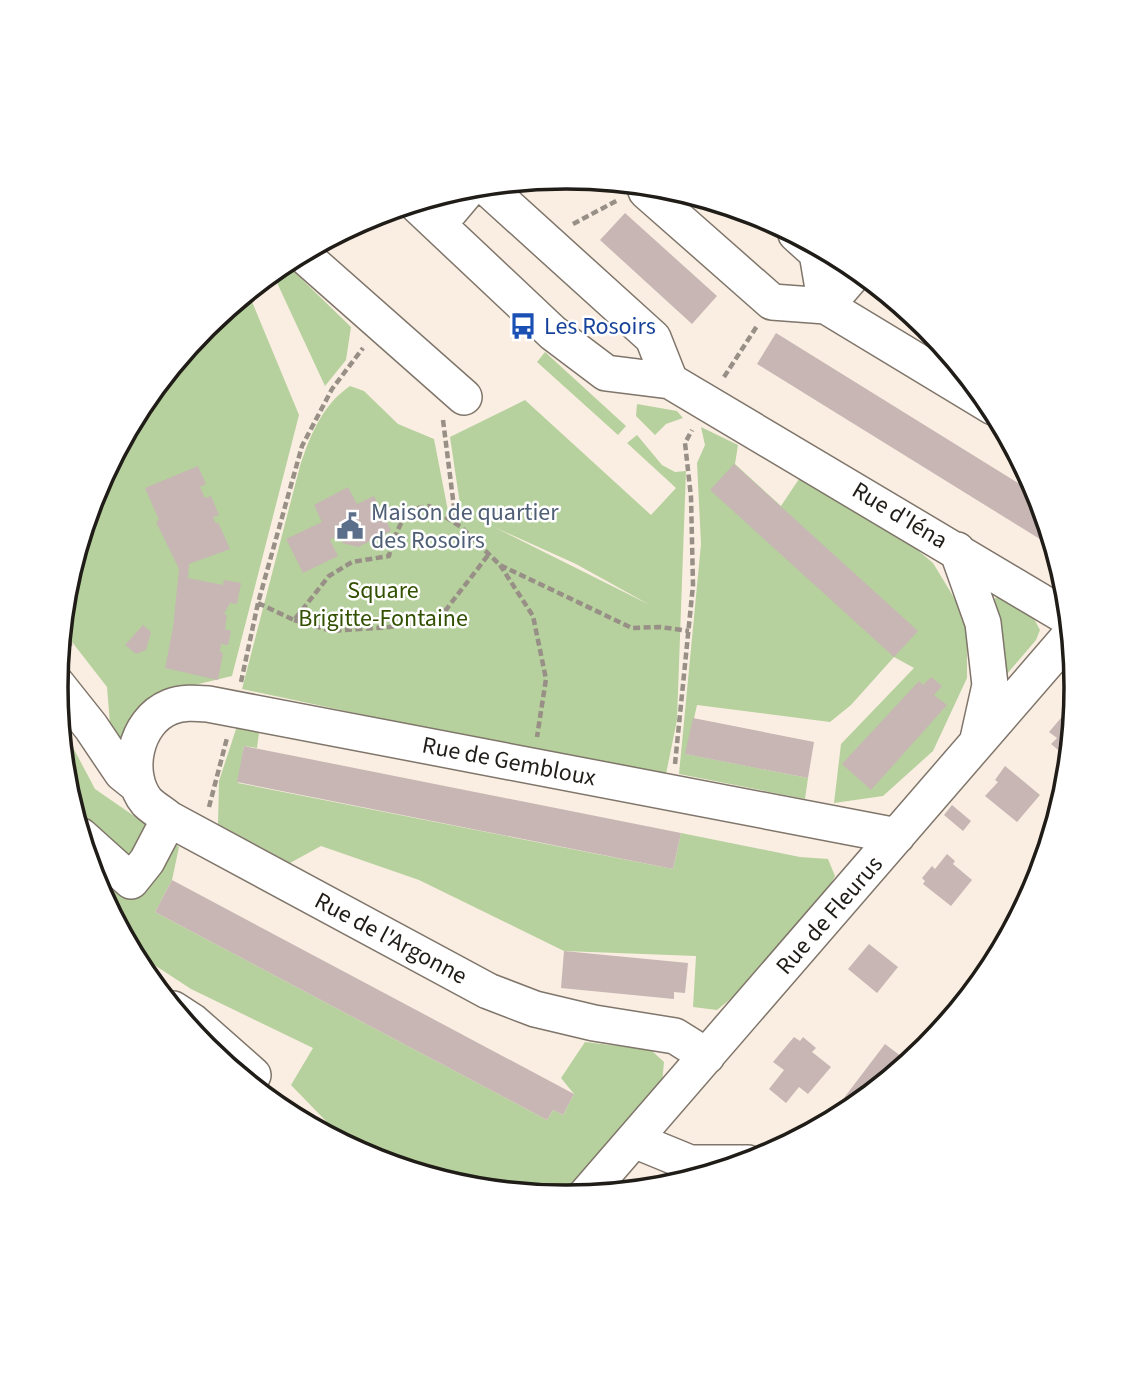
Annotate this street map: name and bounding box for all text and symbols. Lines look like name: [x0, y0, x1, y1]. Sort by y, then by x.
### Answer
place label: Les Rosoirs: [544, 309, 656, 344]
bus stop icon: Les Rosoirs: [508, 311, 538, 341]
street label: Rue d'Iéna: [845, 473, 954, 558]
place label: Maison de quartier des Rosoirs: [371, 495, 559, 558]
public building icon: Maison de quartier des Rosoirs: [335, 511, 365, 541]
park label: Square Brigitte-Fontaine: [298, 573, 468, 636]
street label: Rue de Gembloux: [419, 728, 599, 796]
street label: Rue de Fleurus: [768, 848, 891, 983]
street label: Rue de l'Argonne: [308, 883, 473, 993]

